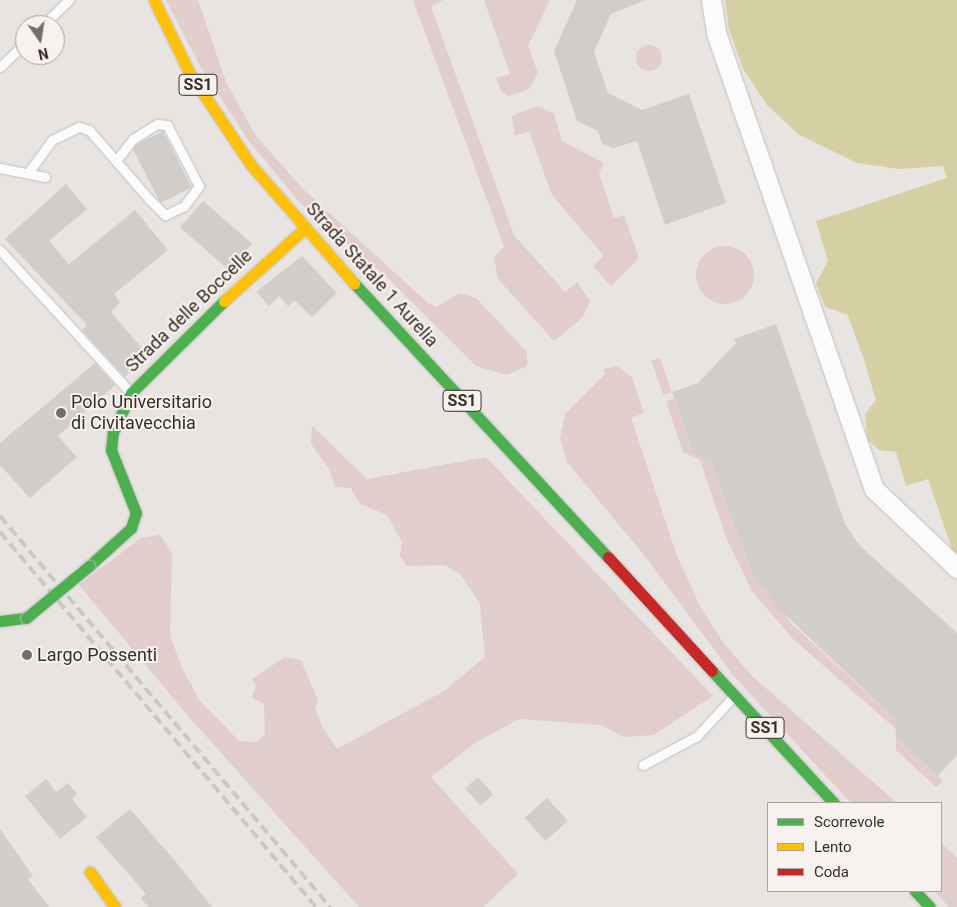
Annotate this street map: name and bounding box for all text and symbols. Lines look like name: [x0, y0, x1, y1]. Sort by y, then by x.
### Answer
north arrow: [15, 15, 65, 65]
text: N: [37, 45, 50, 63]
road number: SS1: [178, 72, 218, 98]
street label: Strada Statale 1 Aurelia: [301, 198, 443, 352]
street label: Strada delle Boccelle: [121, 245, 257, 377]
road number: SS1: [442, 388, 482, 414]
place label: Polo Universitario di Civitavecchia: [71, 392, 212, 434]
marker: Polo Universitario di Civitavecchia: [55, 407, 67, 419]
place label: Largo Possenti: [37, 644, 157, 666]
marker: Largo Possenti: [21, 649, 33, 661]
road number: SS1: [745, 714, 785, 741]
legend: [767, 802, 942, 892]
text: Scorrevole: [814, 813, 885, 831]
text: Lento: [814, 838, 852, 856]
text: Coda: [814, 863, 849, 881]

